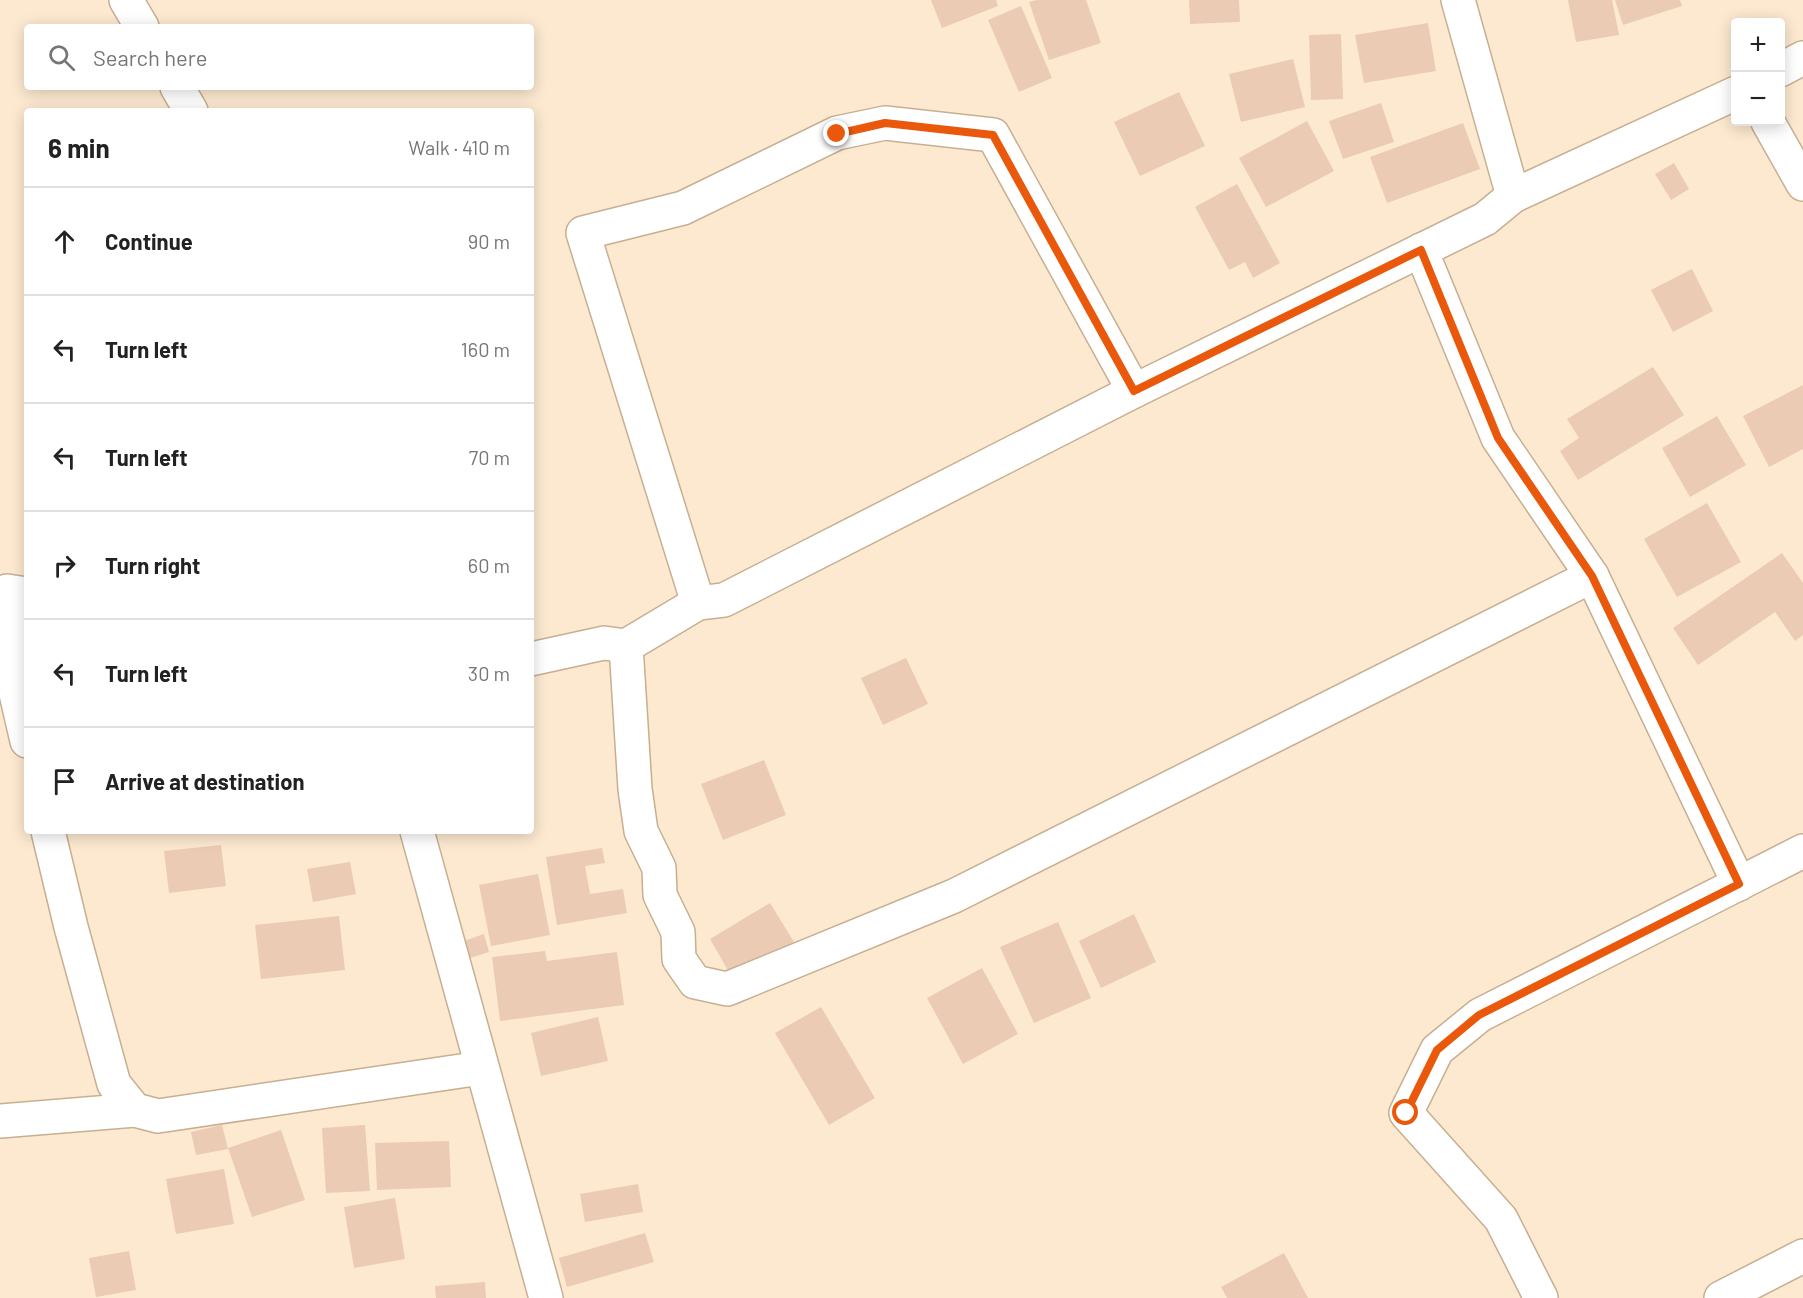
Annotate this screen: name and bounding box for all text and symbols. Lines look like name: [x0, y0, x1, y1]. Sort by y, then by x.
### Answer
map controls: [1731, 18, 1785, 126]
button: +: [1731, 18, 1785, 72]
search box: [24, 24, 534, 90]
icon: search: [45, 41, 78, 74]
text: Search here: [93, 44, 207, 70]
button: −: [1731, 72, 1785, 126]
route end: [823, 120, 849, 146]
text: 6 min: [48, 132, 110, 163]
text: Walk · 410 m: [408, 135, 510, 159]
icon: ahead: [48, 225, 81, 258]
text: Continue: [105, 228, 193, 254]
text: 90 m: [468, 229, 510, 253]
icon: left: [48, 333, 81, 366]
text: Turn left: [105, 336, 188, 362]
text: 160 m: [461, 337, 510, 361]
icon: left: [48, 441, 81, 474]
text: Turn left: [105, 444, 188, 470]
text: 70 m: [469, 445, 510, 469]
icon: right: [48, 549, 81, 582]
text: Turn right: [105, 552, 200, 578]
text: 60 m: [468, 553, 510, 577]
icon: left: [48, 657, 81, 690]
text: Turn left: [105, 660, 188, 686]
text: 30 m: [468, 661, 510, 685]
icon: arrive: [48, 765, 81, 798]
text: Arrive at destination: [105, 768, 304, 794]
route start: [1392, 1099, 1418, 1125]

